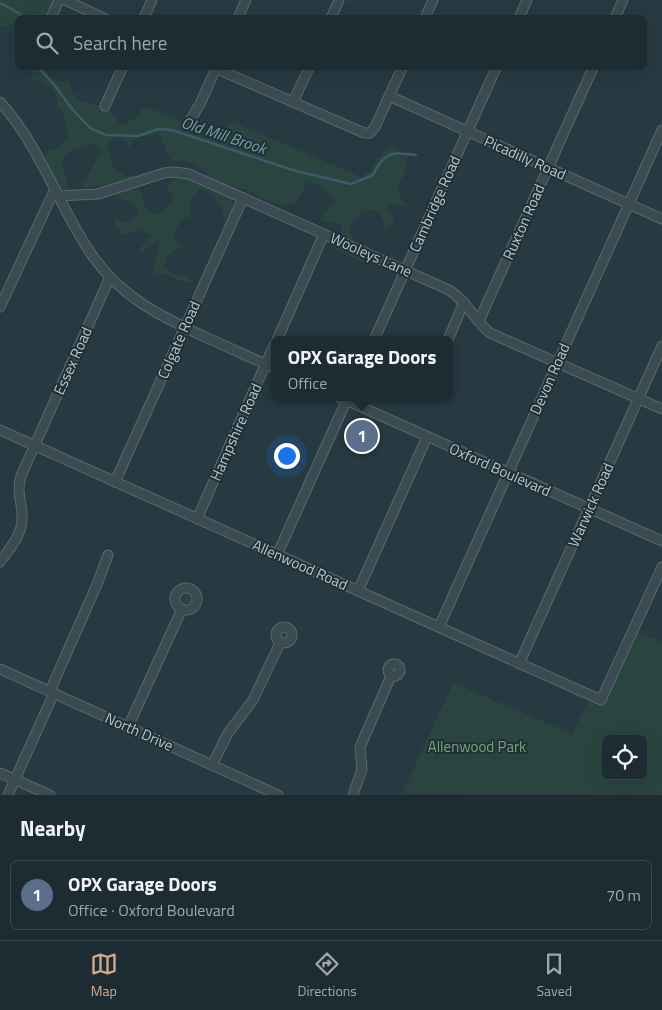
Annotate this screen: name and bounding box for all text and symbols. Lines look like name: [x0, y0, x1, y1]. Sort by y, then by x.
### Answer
search box: [15, 15, 647, 70]
text: Search here: [73, 28, 167, 57]
icon: search: [33, 29, 61, 57]
water label: Old Mill Brook: [178, 110, 271, 161]
street label: Picadilly Road: [481, 129, 570, 186]
street label: Cambridge Road: [403, 152, 466, 256]
street label: Ruxton Road: [497, 180, 551, 263]
street label: Wooleys Lane: [327, 226, 416, 283]
street label: Colgate Road: [151, 297, 206, 383]
street label: Essex Road: [47, 323, 98, 399]
popup: [271, 336, 453, 401]
street label: Devon Road: [524, 339, 575, 418]
text: OPX Garage Doors: [288, 342, 436, 371]
text: Office: [288, 371, 327, 395]
street label: Hampshire Road: [204, 379, 267, 484]
pin: 1: [346, 417, 378, 455]
street label: Oxford Boulevard: [446, 437, 555, 502]
your location: [274, 443, 300, 469]
street label: Warwick Road: [562, 459, 619, 551]
street label: Allenwood Road: [249, 533, 352, 596]
street label: North Drive: [101, 706, 177, 757]
park label: Allenwood Park: [428, 735, 526, 758]
map controls: [602, 735, 647, 780]
button: locate: [602, 735, 647, 780]
text: Nearby: [20, 812, 85, 844]
text: OPX Garage Doors: [68, 869, 217, 898]
text: 1: [33, 883, 41, 907]
text: 70 m: [606, 883, 641, 907]
text: Office · Oxford Boulevard: [68, 898, 235, 922]
tab: Map: [90, 950, 118, 1001]
tab: Directions: [297, 950, 357, 1001]
tab: Saved: [537, 950, 572, 1001]

